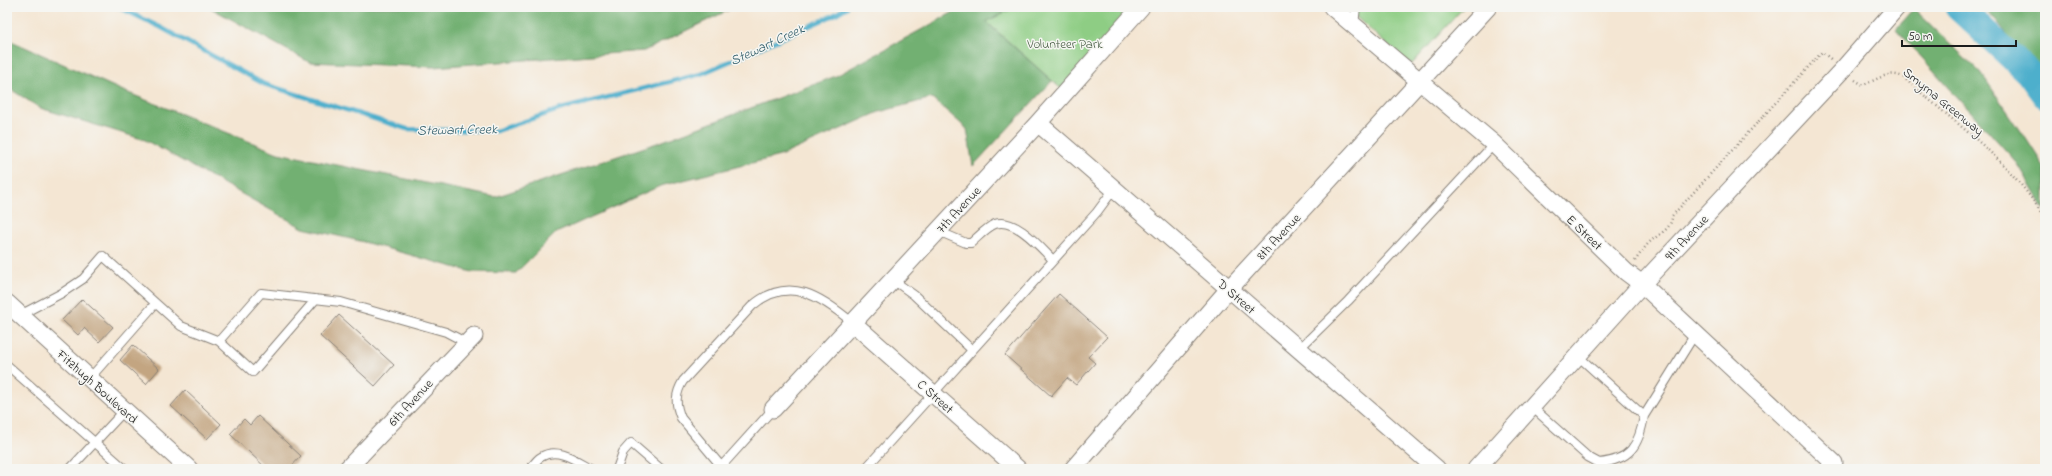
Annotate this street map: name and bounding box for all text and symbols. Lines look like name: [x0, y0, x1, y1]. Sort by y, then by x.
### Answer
water label: Stewart Creek: [727, 19, 809, 72]
scale bar: [1902, 22, 2016, 48]
text: 50 m: [1908, 28, 1932, 46]
park label: Volunteer Park: [1026, 35, 1103, 54]
street label: Smyrna Greenway: [1898, 64, 1988, 142]
water label: Stewart Creek: [417, 119, 498, 142]
street label: 7th Avenue: [932, 182, 986, 238]
street label: 8th Avenue: [1253, 209, 1306, 265]
street label: E Street: [1562, 211, 1607, 256]
street label: 9th Avenue: [1661, 211, 1713, 265]
street label: D Street: [1212, 274, 1260, 320]
street label: Fitzhugh Boulevard: [51, 345, 142, 430]
street label: 6th Avenue: [384, 375, 438, 431]
street label: C Street: [913, 376, 958, 419]

